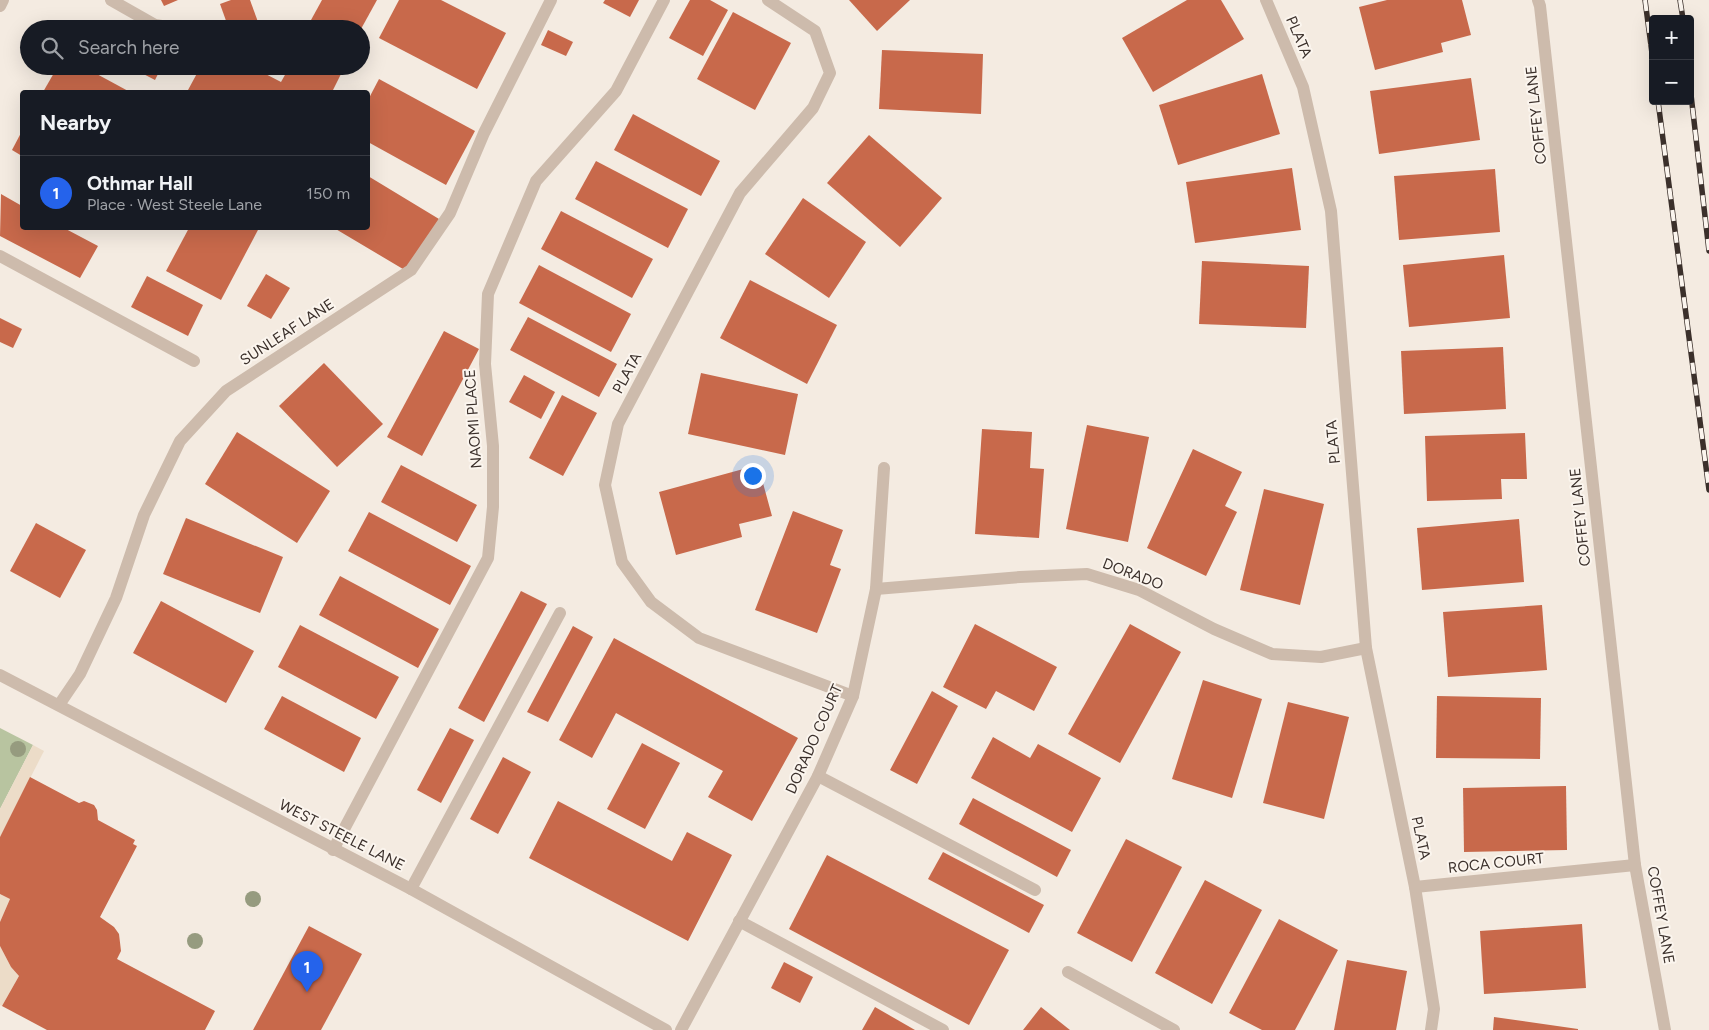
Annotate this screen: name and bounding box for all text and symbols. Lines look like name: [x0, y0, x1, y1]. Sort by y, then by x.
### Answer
street label: PLATA: [1282, 13, 1316, 61]
map controls: [1649, 15, 1694, 105]
button: +: [1649, 15, 1694, 60]
search box: [20, 20, 370, 75]
icon: search: [38, 34, 66, 62]
text: Search here: [78, 36, 180, 59]
button: −: [1649, 60, 1694, 105]
street label: COFFEY LANE: [1522, 65, 1550, 165]
text: Nearby: [40, 110, 111, 135]
text: Othmar Hall: [87, 172, 193, 195]
text: 1: [53, 184, 59, 203]
text: 150 m: [306, 184, 350, 203]
text: Place · West Steele Lane: [87, 195, 262, 214]
street label: SUNLEAF LANE: [237, 295, 337, 369]
street label: PLATA: [609, 349, 645, 397]
street label: NAOMI PLACE: [461, 369, 485, 469]
street label: PLATA: [1322, 419, 1344, 465]
your location: [740, 463, 766, 489]
street label: COFFEY LANE: [1566, 467, 1594, 567]
street label: DORADO: [1100, 554, 1166, 594]
street label: DORADO COURT: [782, 681, 846, 797]
street label: WEST STEELE LANE: [276, 796, 408, 874]
street label: PLATA: [1408, 815, 1434, 861]
street label: ROCA COURT: [1447, 849, 1546, 877]
street label: COFFEY LANE: [1644, 865, 1678, 965]
pin: 1: [291, 951, 323, 992]

